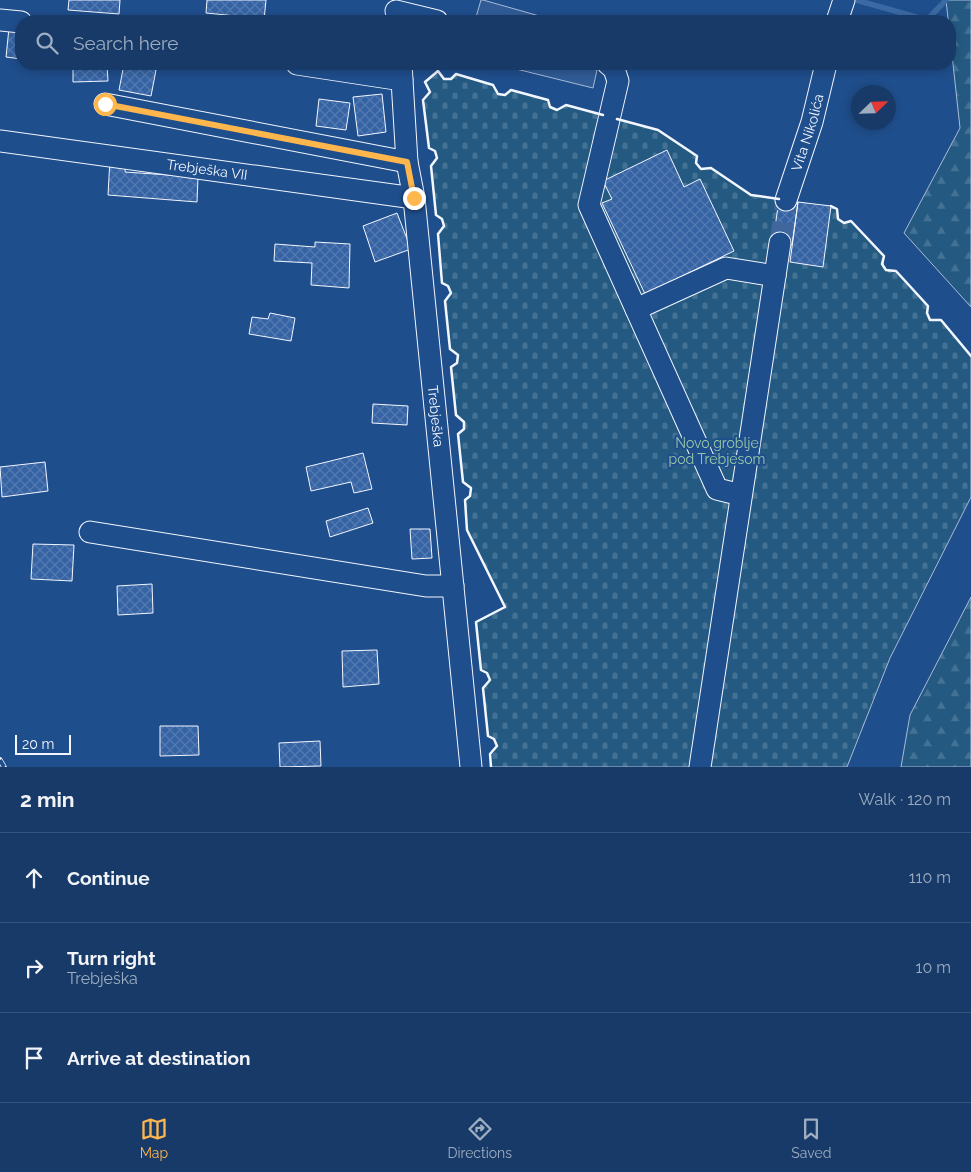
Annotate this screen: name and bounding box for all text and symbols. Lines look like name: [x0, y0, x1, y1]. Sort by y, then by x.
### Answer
search box: [15, 15, 956, 70]
icon: search: [33, 29, 61, 57]
text: Search here: [73, 32, 179, 54]
north arrow: [851, 85, 896, 130]
street label: Vita Nikolića: [788, 92, 827, 173]
route start: [94, 93, 117, 116]
street label: Trebješka VII: [166, 156, 249, 183]
route end: [403, 187, 426, 210]
street label: Trebješka: [425, 384, 447, 448]
park label: Novo groblje pod Trebjesom: [669, 435, 766, 467]
scale bar: [15, 732, 71, 755]
text: 20 m: [22, 736, 54, 752]
text: 2 min: [20, 787, 74, 812]
text: Walk · 120 m: [859, 790, 951, 809]
icon: ahead: [20, 864, 48, 892]
text: Continue: [67, 867, 150, 889]
text: 110 m: [909, 868, 951, 887]
text: Turn right: [67, 947, 156, 969]
icon: right: [20, 954, 48, 982]
text: 10 m: [916, 958, 951, 977]
text: Trebješka: [67, 969, 138, 988]
icon: arrive: [20, 1044, 48, 1072]
text: Arrive at destination: [67, 1047, 251, 1069]
tab: Map: [140, 1115, 168, 1161]
tab: Directions: [447, 1115, 512, 1161]
tab: Saved: [791, 1115, 831, 1161]

